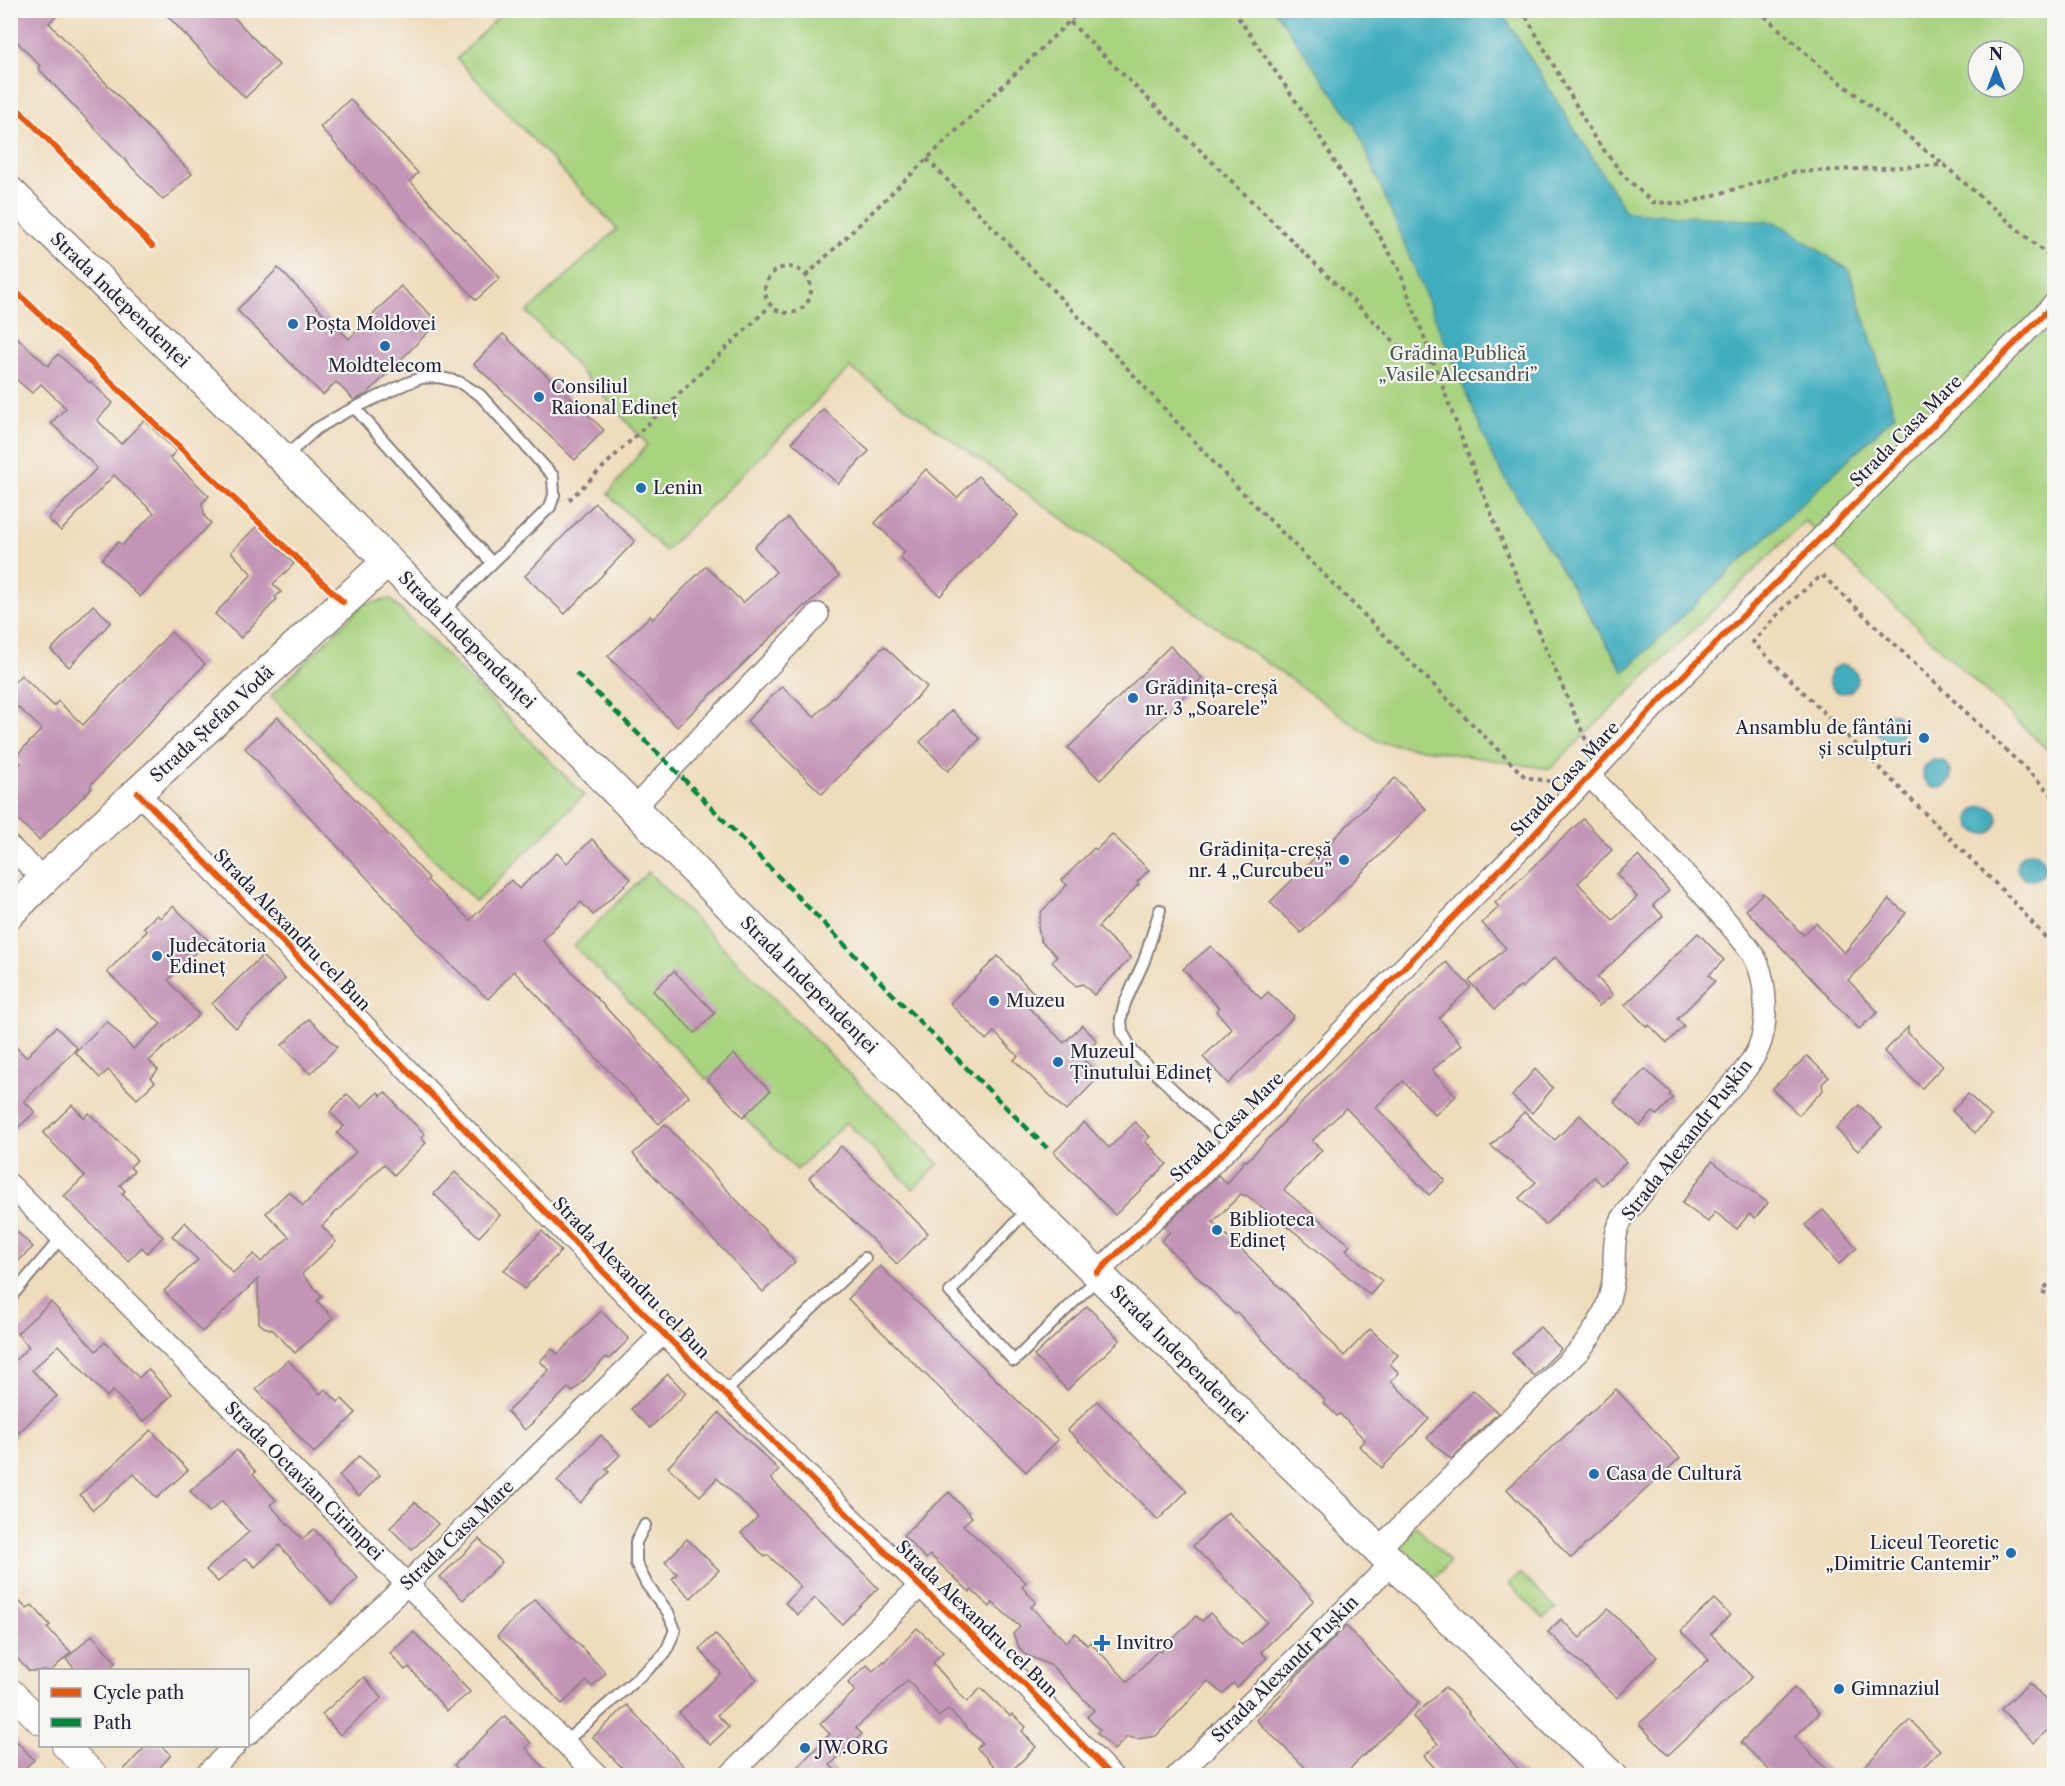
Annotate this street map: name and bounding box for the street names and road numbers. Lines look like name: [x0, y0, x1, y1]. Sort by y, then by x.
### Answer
street label: Strada Independenței: [46, 228, 195, 373]
street label: Strada Casa Mare: [1845, 370, 1967, 492]
street label: Strada Independenței: [394, 567, 541, 714]
street label: Strada Ștefan Vodă: [146, 661, 279, 787]
street label: Strada Casa Mare: [1506, 717, 1624, 841]
street label: Strada Alexandru cel Bun: [209, 844, 375, 1016]
street label: Strada Independenței: [736, 912, 883, 1059]
street label: Strada Alexandr Pușkin: [1617, 1055, 1757, 1225]
street label: Strada Casa Mare: [1166, 1067, 1288, 1187]
street label: Strada Alexandru cel Bun: [548, 1192, 714, 1364]
street label: Strada Independenței: [1106, 1281, 1253, 1428]
street label: Strada Octavian Cirimpei: [220, 1397, 388, 1565]
street label: Strada Casa Mare: [396, 1475, 518, 1595]
street label: Strada Alexandru cel Bun: [891, 1536, 1063, 1702]
street label: Strada Alexandr Pușkin: [1207, 1591, 1363, 1747]

